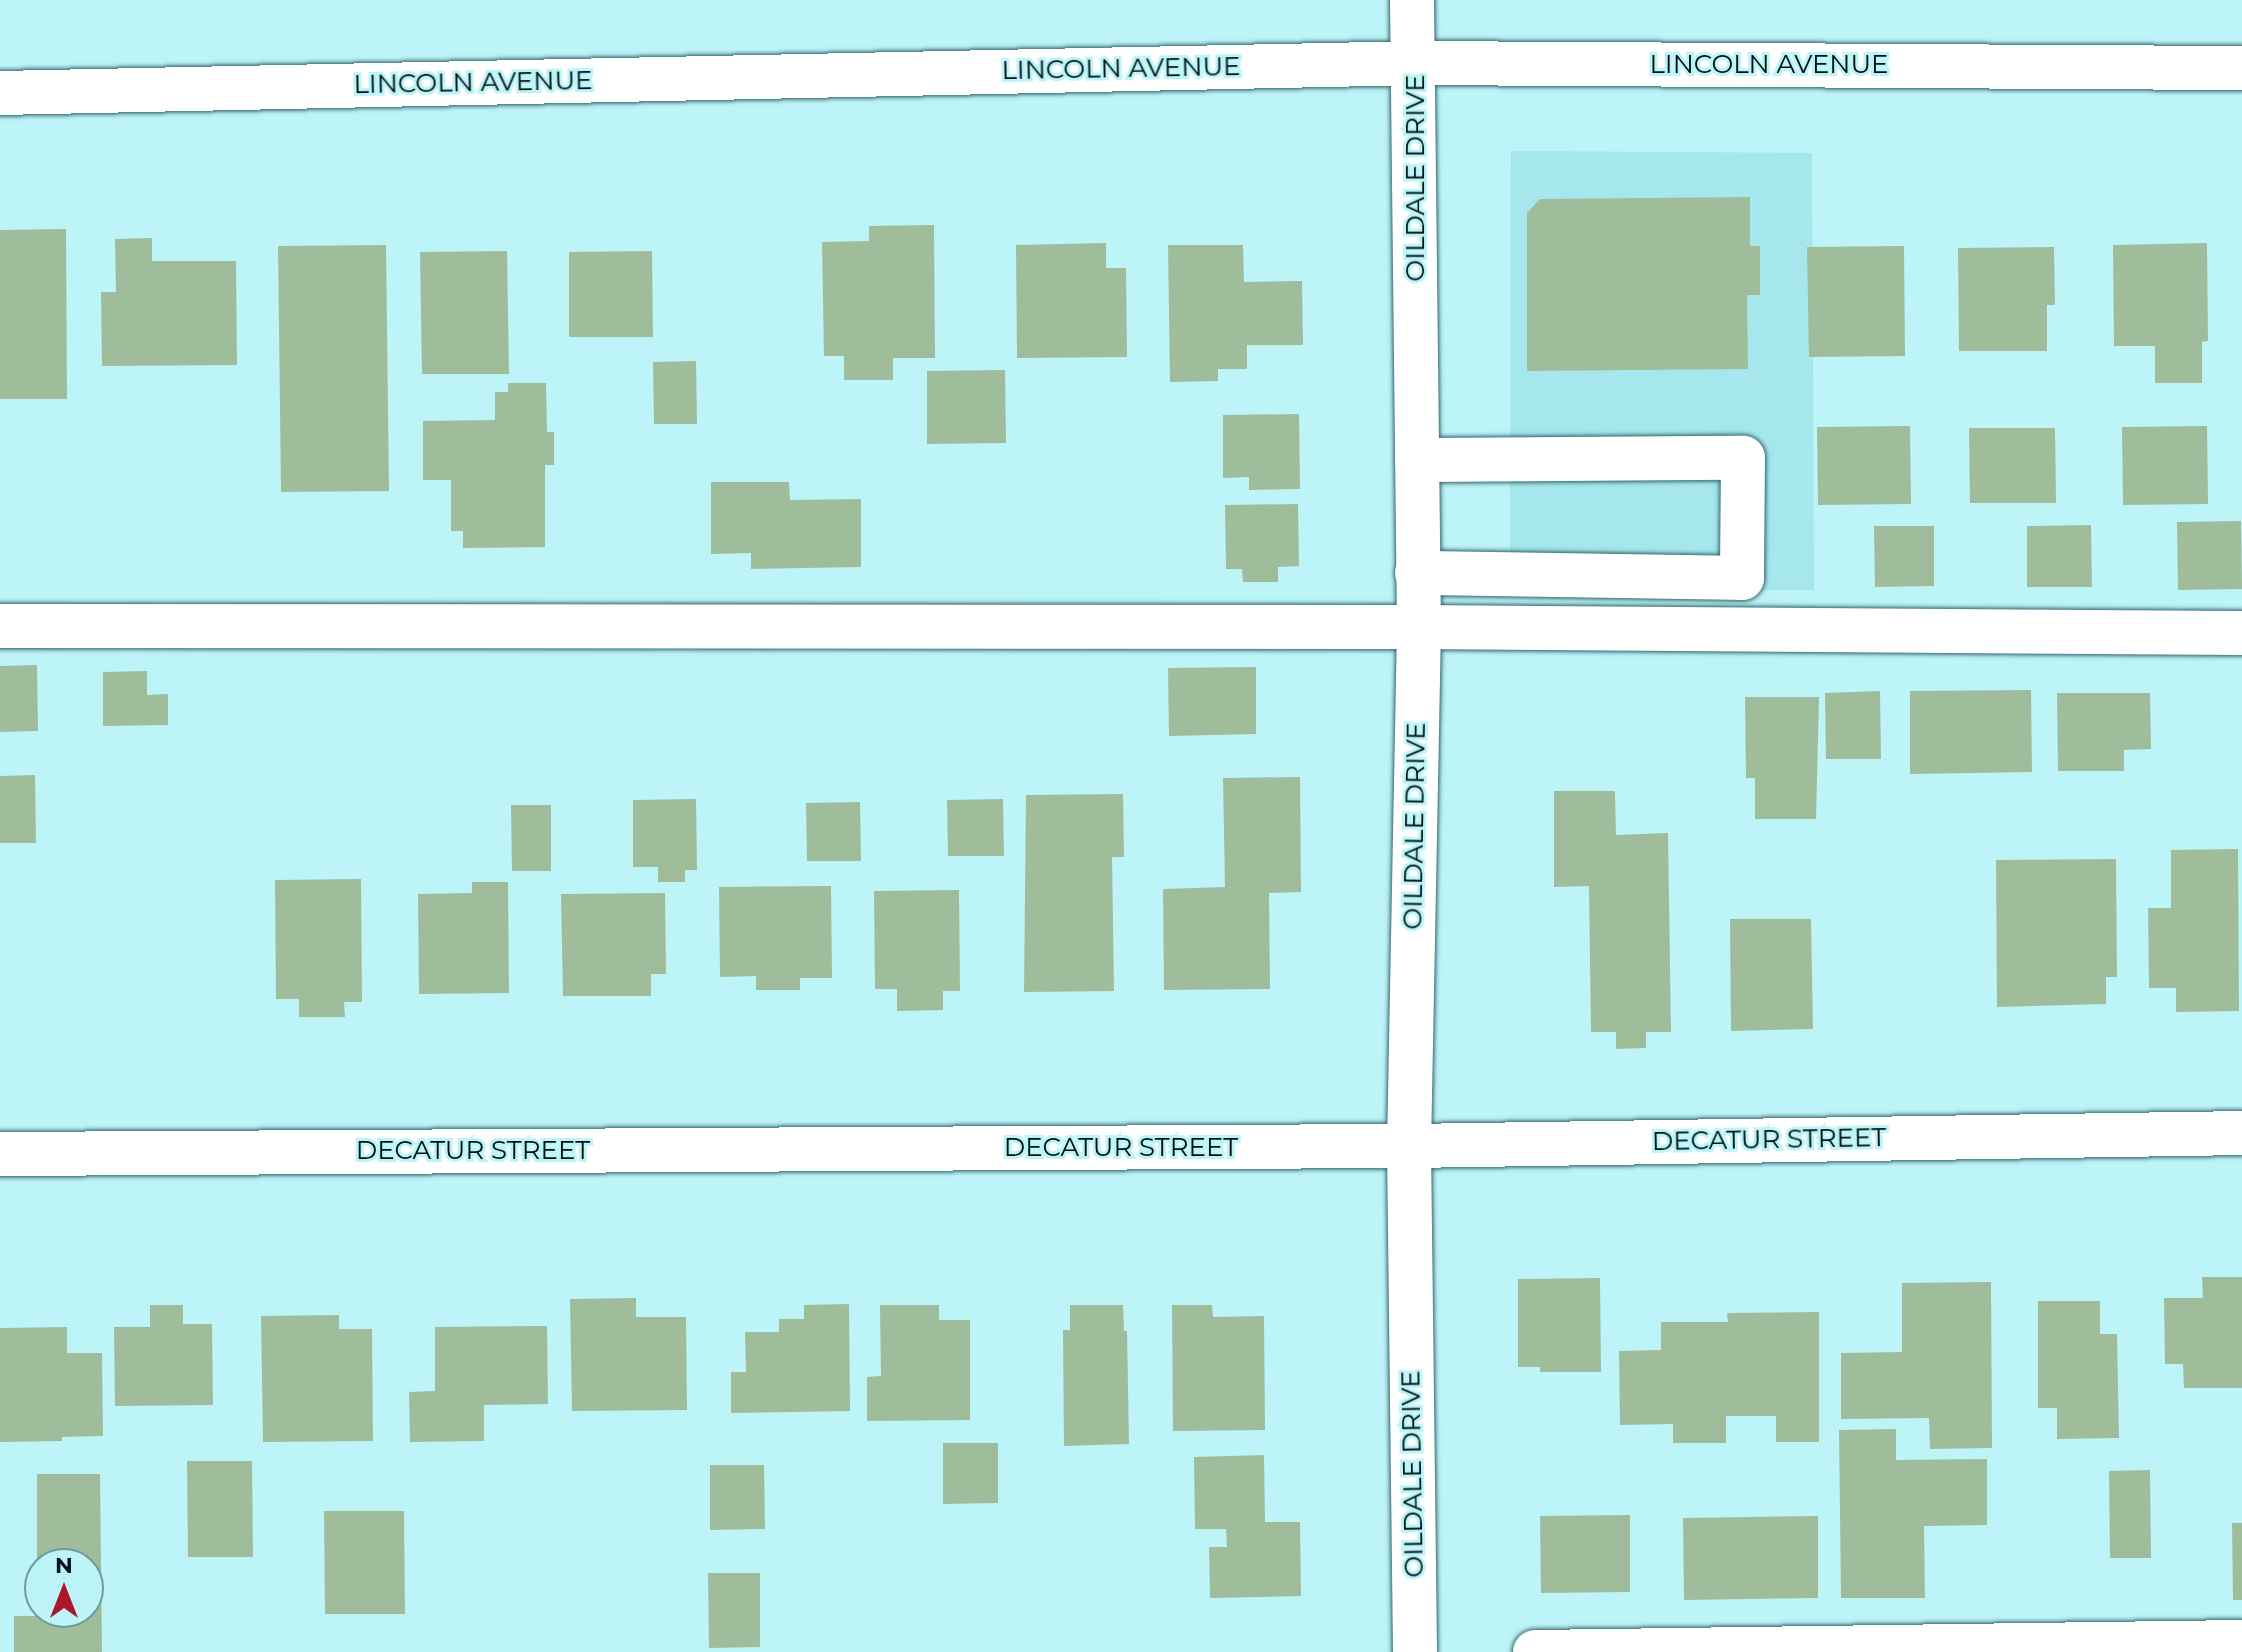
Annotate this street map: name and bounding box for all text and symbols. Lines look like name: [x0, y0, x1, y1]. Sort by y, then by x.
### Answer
street label: LINCOLN AVENUE: [1650, 49, 1888, 81]
street label: LINCOLN AVENUE: [1001, 51, 1241, 87]
street label: LINCOLN AVENUE: [353, 65, 593, 101]
street label: OILDALE DRIVE: [1400, 74, 1432, 282]
street label: OILDALE DRIVE: [1398, 722, 1432, 930]
street label: DECATUR STREET: [1652, 1122, 1886, 1158]
street label: DECATUR STREET: [1004, 1132, 1238, 1164]
street label: DECATUR STREET: [356, 1135, 590, 1167]
street label: OILDALE DRIVE: [1396, 1370, 1430, 1578]
north arrow: [24, 1548, 104, 1628]
text: N: [55, 1552, 73, 1579]

